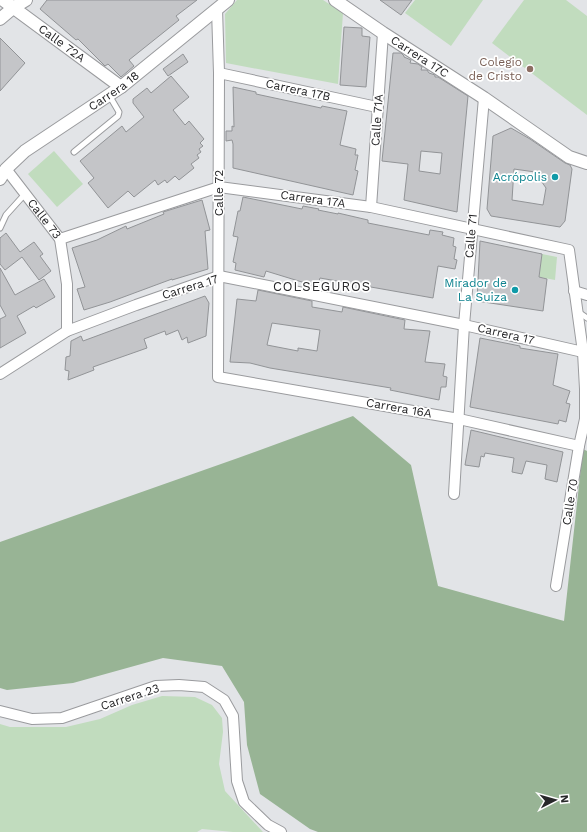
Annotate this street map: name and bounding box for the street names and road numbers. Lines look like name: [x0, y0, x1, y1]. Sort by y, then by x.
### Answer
street label: Calle 72A: [36, 21, 88, 65]
street label: Carrera 17C: [388, 33, 451, 80]
street label: Carrera 18: [86, 68, 142, 114]
street label: Carrera 17B: [264, 76, 332, 104]
street label: Calle 71A: [368, 93, 386, 147]
street label: Calle 72: [212, 170, 226, 216]
street label: Carrera 17A: [280, 188, 346, 210]
street label: Calle 73: [25, 196, 64, 242]
street label: Calle 71: [462, 213, 480, 259]
street label: Carrera 17: [160, 272, 220, 302]
street label: Carrera 17: [476, 321, 536, 347]
street label: Carrera 16A: [365, 395, 433, 421]
street label: Calle 70: [559, 478, 581, 526]
street label: Carrera 23: [99, 681, 161, 713]

